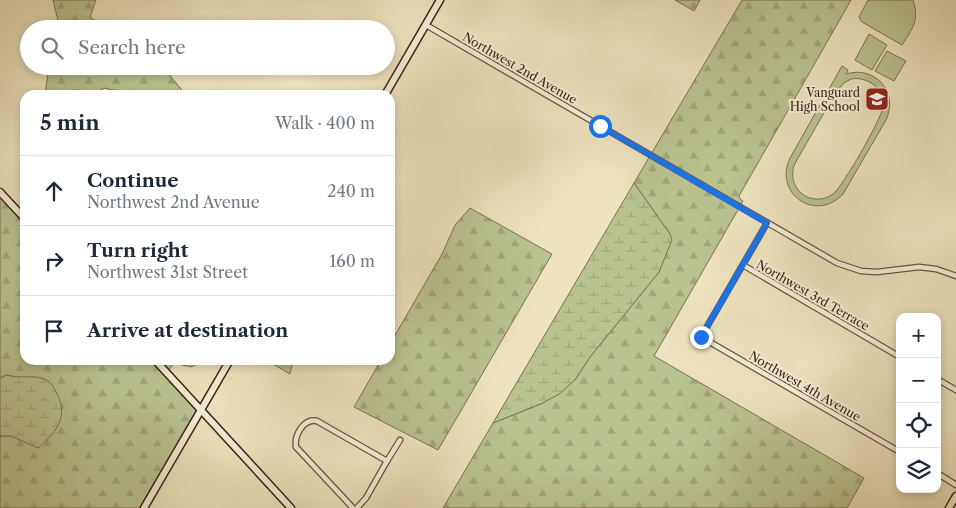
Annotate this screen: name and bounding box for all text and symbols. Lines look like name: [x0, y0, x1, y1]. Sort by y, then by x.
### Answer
search box: [20, 20, 395, 75]
street label: Northwest 2nd Avenue: [460, 29, 580, 107]
icon: search: [38, 34, 66, 62]
text: Search here: [78, 36, 186, 59]
place label: Vanguard High School: [790, 85, 861, 114]
school or university icon: Vanguard High School: [864, 86, 890, 112]
text: 5 min: [40, 110, 100, 135]
text: Walk · 400 m: [275, 113, 375, 133]
route start: [589, 115, 612, 138]
text: Continue: [87, 169, 179, 192]
icon: ahead: [40, 177, 68, 205]
text: 240 m: [327, 181, 375, 201]
text: Northwest 2nd Avenue: [87, 192, 260, 212]
text: Turn right: [87, 239, 188, 262]
icon: right: [40, 247, 68, 275]
text: 160 m: [330, 251, 375, 271]
street label: Northwest 3rd Terrace: [754, 256, 872, 334]
text: Northwest 31st Street: [87, 262, 248, 282]
map controls: [896, 313, 941, 493]
button: +: [896, 313, 941, 358]
icon: arrive: [40, 317, 68, 345]
text: Arrive at destination: [87, 319, 288, 342]
route end: [690, 326, 713, 349]
street label: Northwest 4th Avenue: [746, 348, 864, 424]
button: −: [896, 358, 941, 403]
button: locate: [896, 403, 941, 448]
button: layers: [896, 448, 941, 493]

